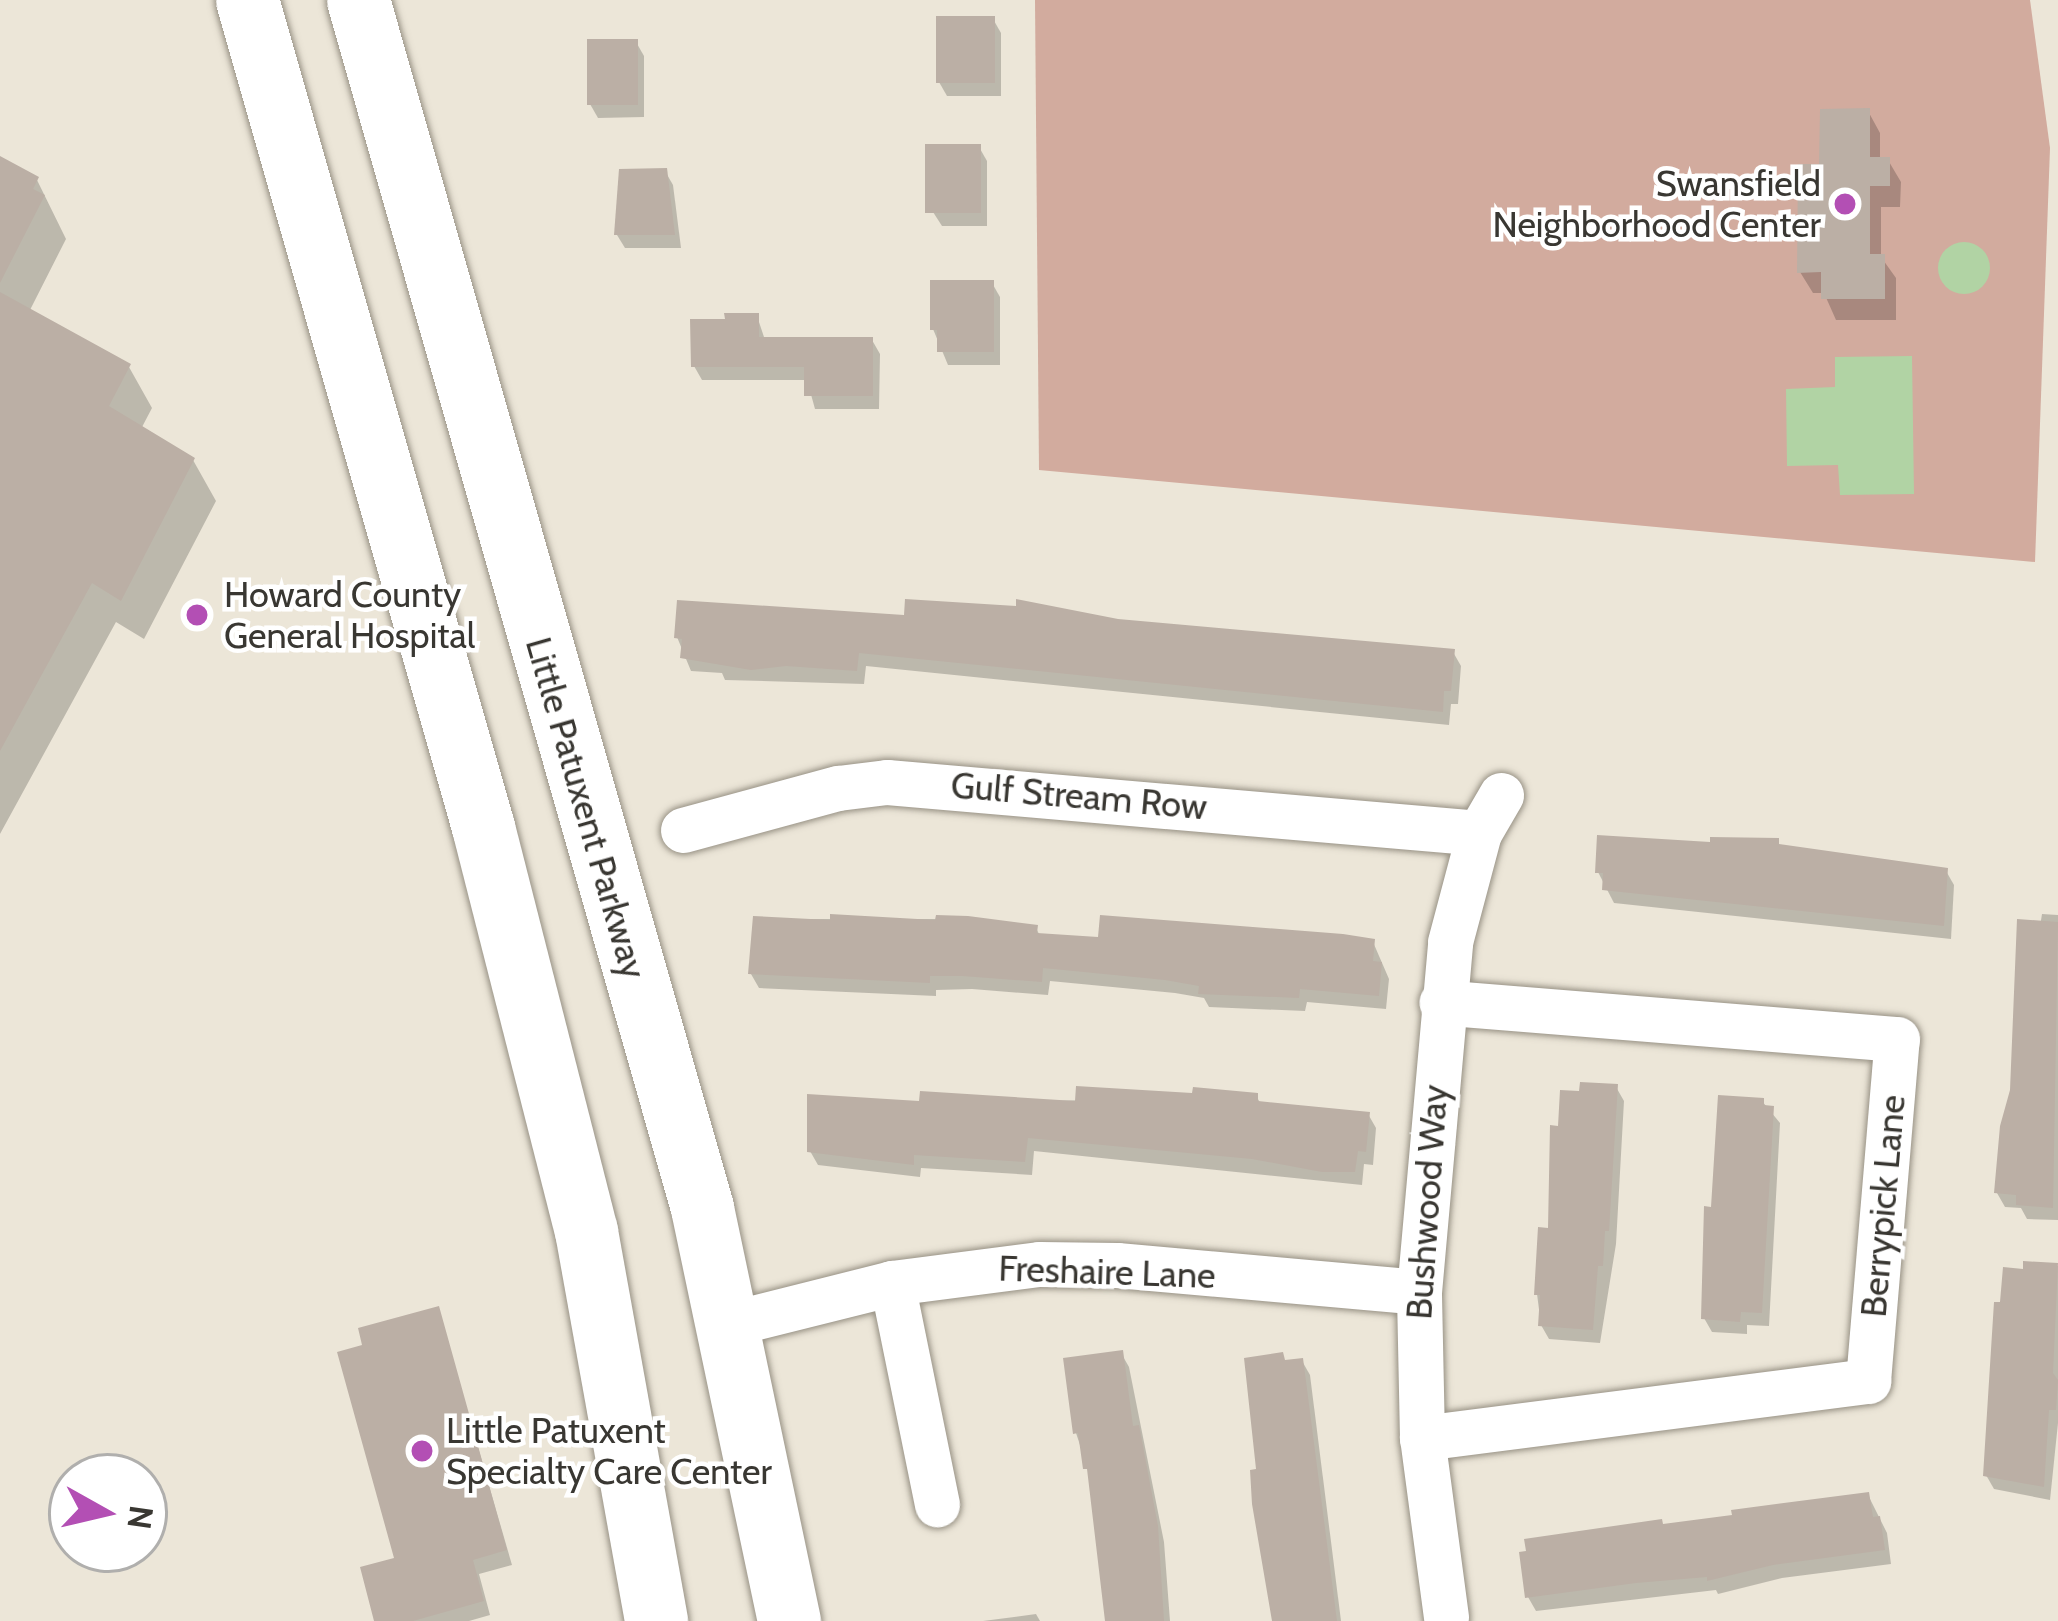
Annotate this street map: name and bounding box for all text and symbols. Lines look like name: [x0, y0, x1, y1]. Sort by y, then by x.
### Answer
place label: Swansfield Neighborhood Center: [1493, 161, 1821, 246]
marker: Swansfield Neighborhood Center: [1832, 191, 1858, 217]
place label: Howard County General Hospital: [224, 572, 475, 657]
marker: Howard County General Hospital: [181, 599, 213, 631]
street label: Little Patuxent Parkway: [517, 632, 655, 984]
street label: Gulf Stream Row: [949, 763, 1209, 829]
street label: Bushwood Way: [1397, 1083, 1457, 1321]
street label: Berrypick Lane: [1852, 1093, 1914, 1319]
street label: Freshaire Lane: [998, 1247, 1216, 1297]
place label: Little Patuxent Specialty Care Center: [446, 1408, 772, 1493]
marker: Little Patuxent Specialty Care Center: [409, 1438, 435, 1464]
north arrow: [48, 1453, 168, 1573]
text: N: [119, 1503, 162, 1532]

